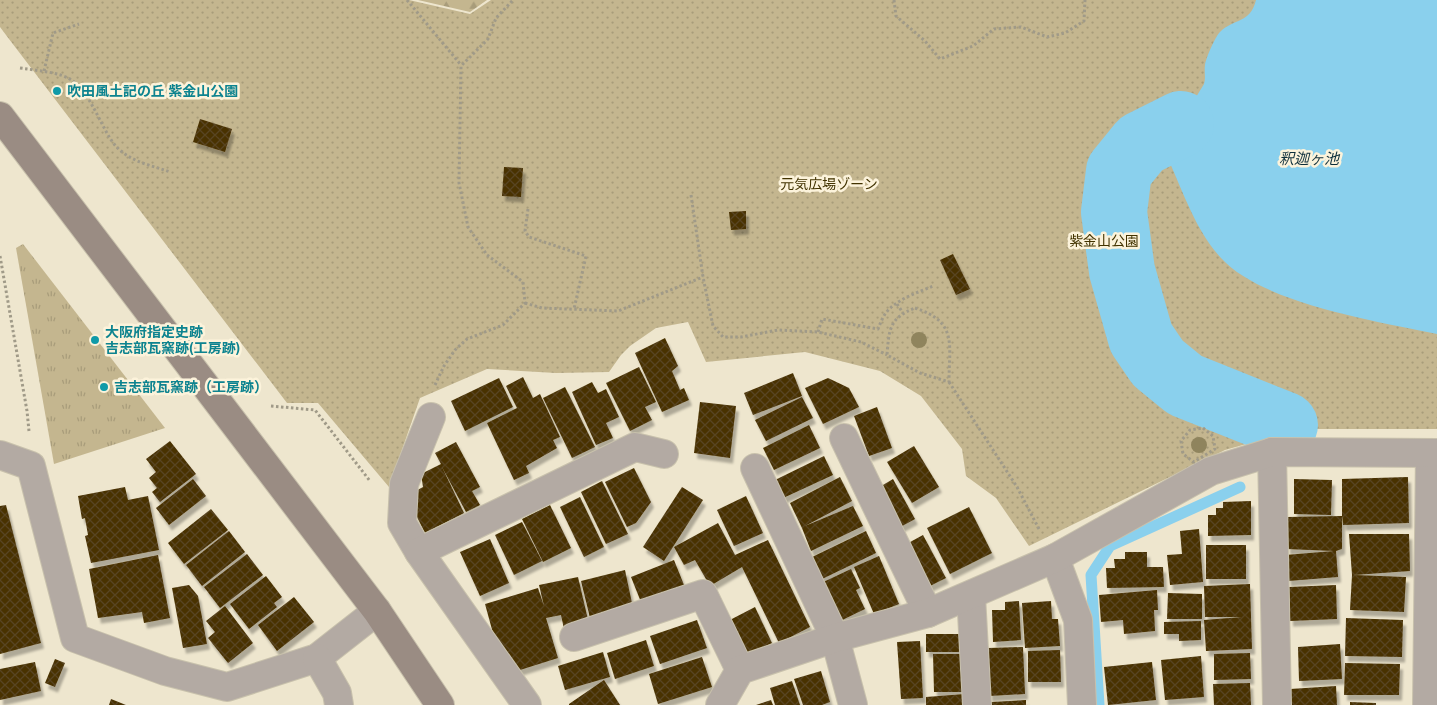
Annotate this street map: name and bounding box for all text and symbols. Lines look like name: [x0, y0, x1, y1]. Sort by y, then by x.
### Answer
place label: 吹田風土記の丘 紫金山公園: [67, 83, 238, 99]
marker: 吹田風土記の丘 紫金山公園: [51, 85, 63, 97]
water label: 釈迦ヶ池: [1279, 150, 1341, 167]
park label: 元気広場ゾーン: [780, 176, 878, 192]
park label: 紫金山公園: [1069, 233, 1139, 249]
place label: 大阪府指定史跡 吉志部瓦窯跡(工房跡): [105, 324, 240, 356]
marker: 大阪府指定史跡 吉志部瓦窯跡(工房跡): [89, 334, 101, 346]
place label: 吉志部瓦窯跡（工房跡）: [114, 379, 268, 395]
marker: 吉志部瓦窯跡（工房跡）: [98, 381, 110, 393]

